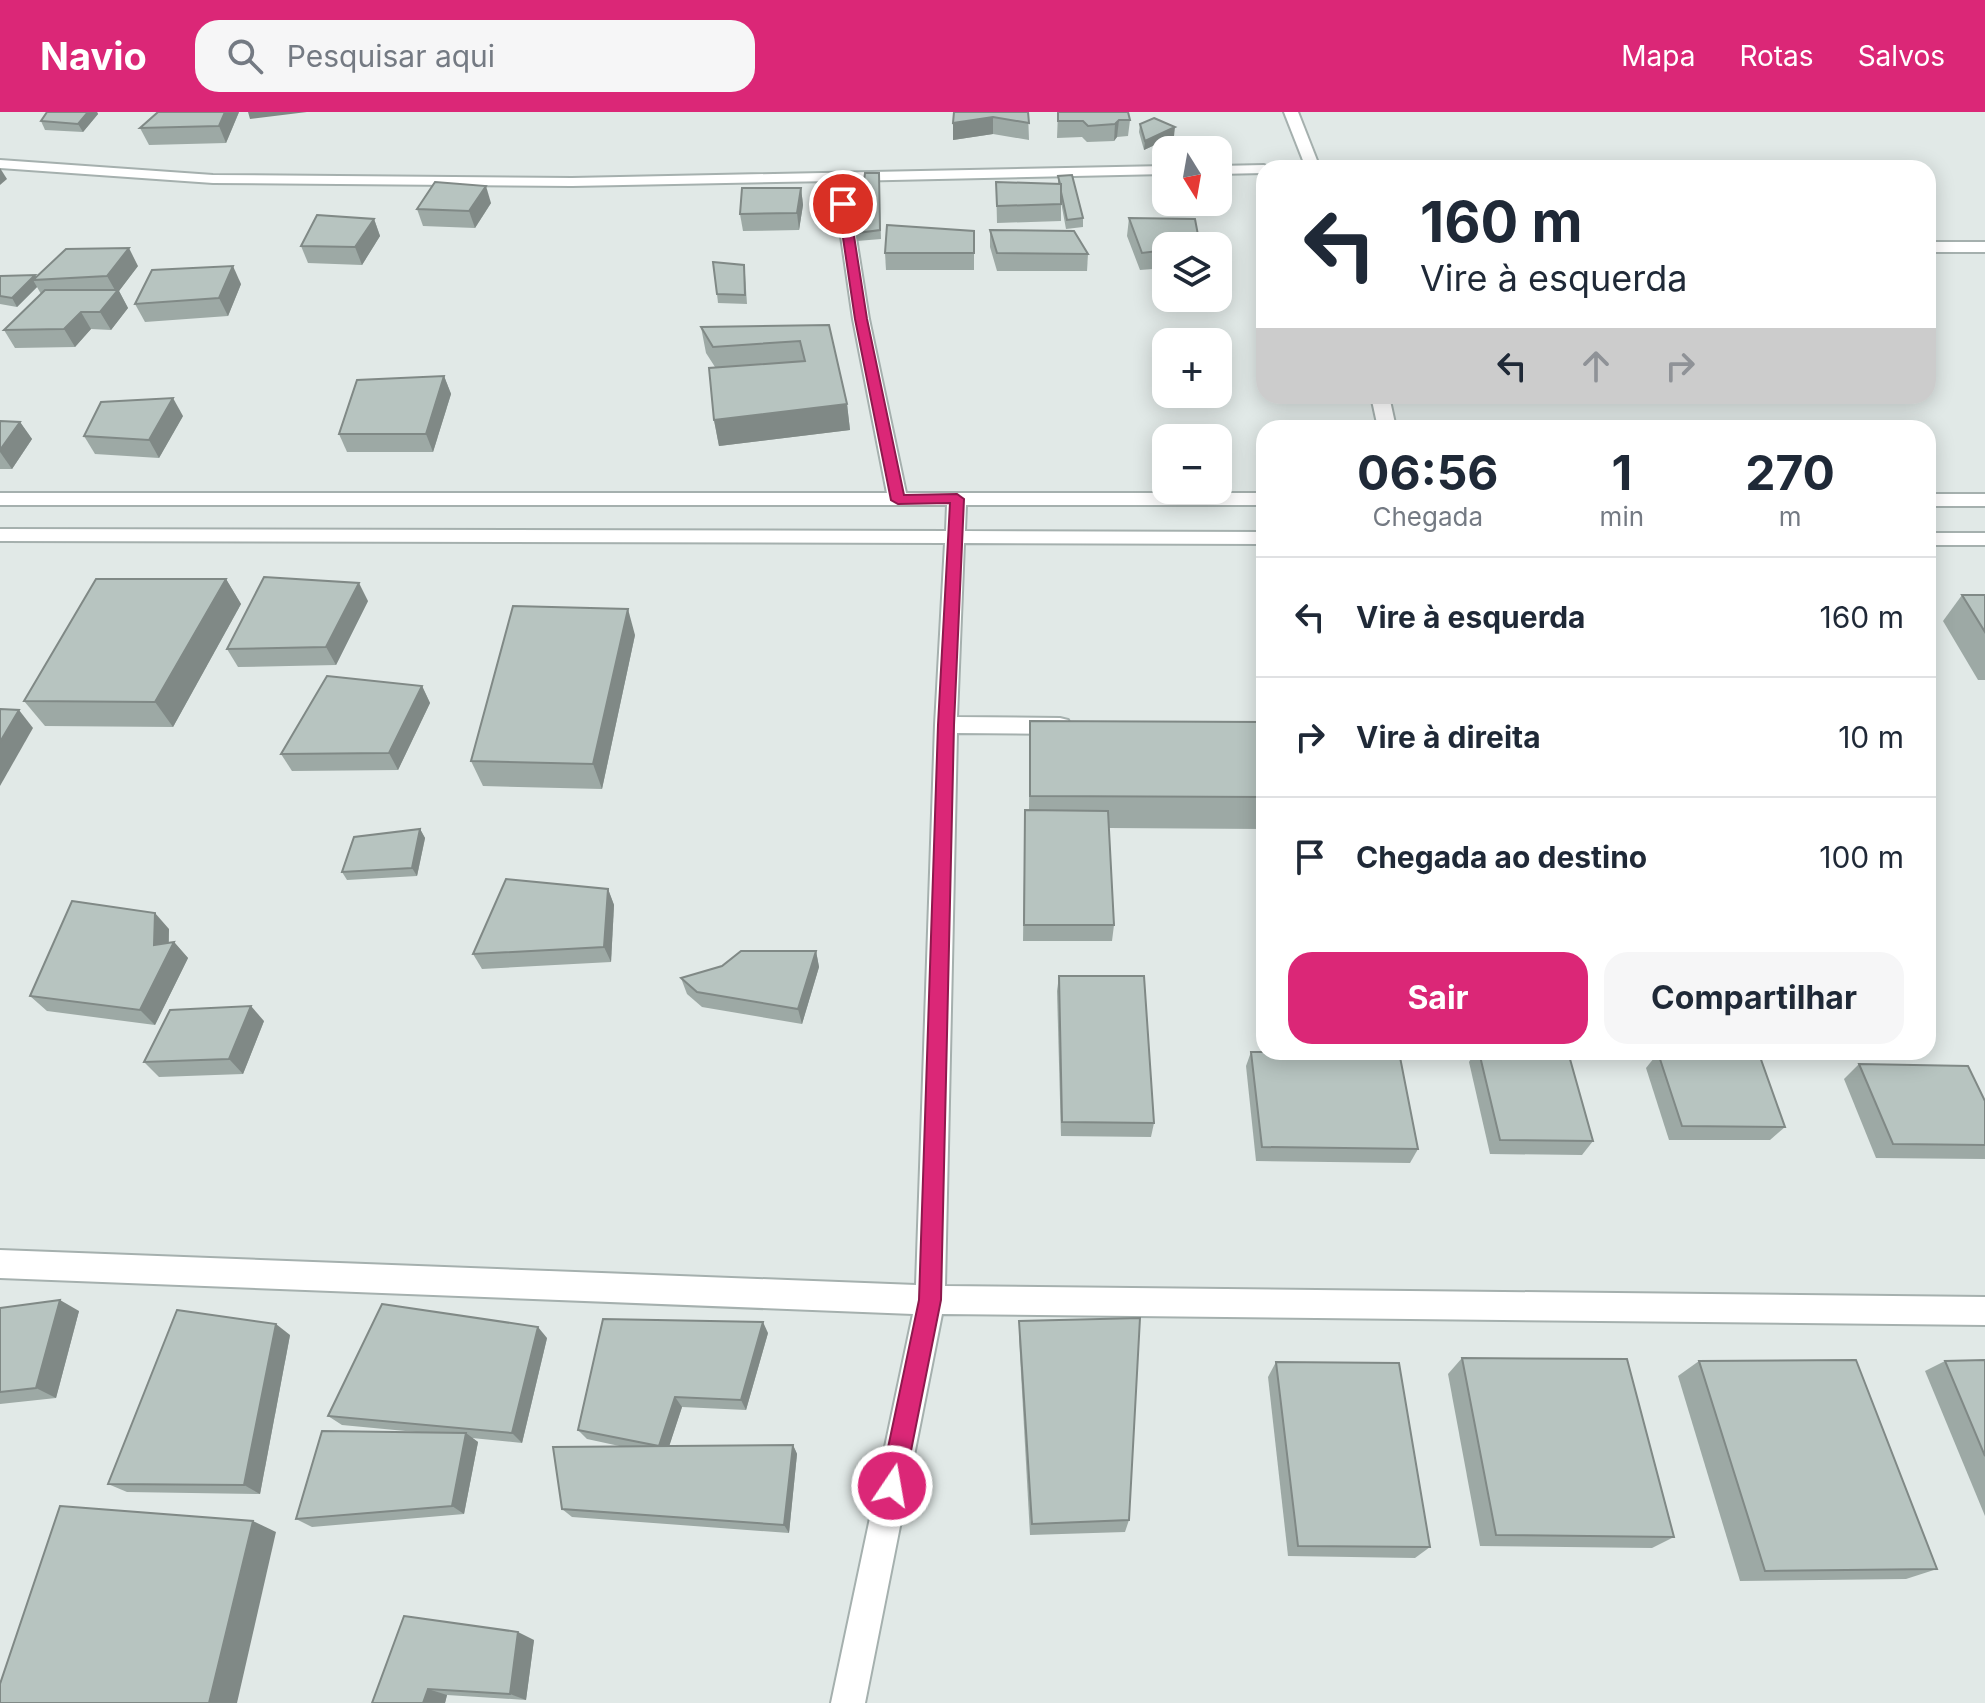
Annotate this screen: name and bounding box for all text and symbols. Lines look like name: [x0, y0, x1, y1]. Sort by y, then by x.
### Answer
search box: [195, 20, 755, 92]
text: Navio: [40, 33, 147, 79]
icon: search: [223, 34, 267, 78]
text: Pesquisar aqui: [287, 38, 495, 74]
text: Mapa: [1621, 39, 1695, 73]
text: Rotas: [1739, 39, 1814, 73]
text: Salvos: [1858, 39, 1945, 73]
north arrow: [1152, 136, 1232, 216]
map controls: [1152, 136, 1232, 504]
pin: [809, 170, 877, 238]
icon: arrive: [821, 182, 865, 226]
text: 160 m: [1420, 188, 1583, 256]
icon: left: [1288, 192, 1392, 296]
button: layers: [1152, 232, 1232, 312]
text: Vire à esquerda: [1420, 256, 1688, 300]
button: +: [1152, 328, 1232, 408]
icon: left: [1490, 344, 1534, 388]
icon: ahead: [1574, 344, 1618, 388]
icon: right: [1658, 344, 1702, 388]
button: −: [1152, 424, 1232, 504]
text: 06:56: [1357, 443, 1499, 502]
text: 1: [1611, 443, 1632, 502]
text: 270: [1745, 443, 1835, 502]
text: Chegada: [1373, 501, 1483, 532]
text: min: [1600, 501, 1644, 532]
text: m: [1779, 501, 1801, 532]
icon: left: [1288, 595, 1332, 639]
text: Vire à esquerda: [1356, 599, 1585, 635]
text: 160 m: [1820, 599, 1904, 635]
icon: right: [1288, 715, 1332, 759]
text: Vire à direita: [1356, 719, 1541, 755]
text: 10 m: [1838, 719, 1904, 755]
icon: arrive: [1288, 835, 1332, 879]
text: Chegada ao destino: [1356, 839, 1647, 875]
text: 100 m: [1819, 839, 1904, 875]
button: Sair: [1288, 952, 1588, 1044]
button: Compartilhar: [1604, 952, 1904, 1044]
position arrow: [850, 1444, 934, 1528]

